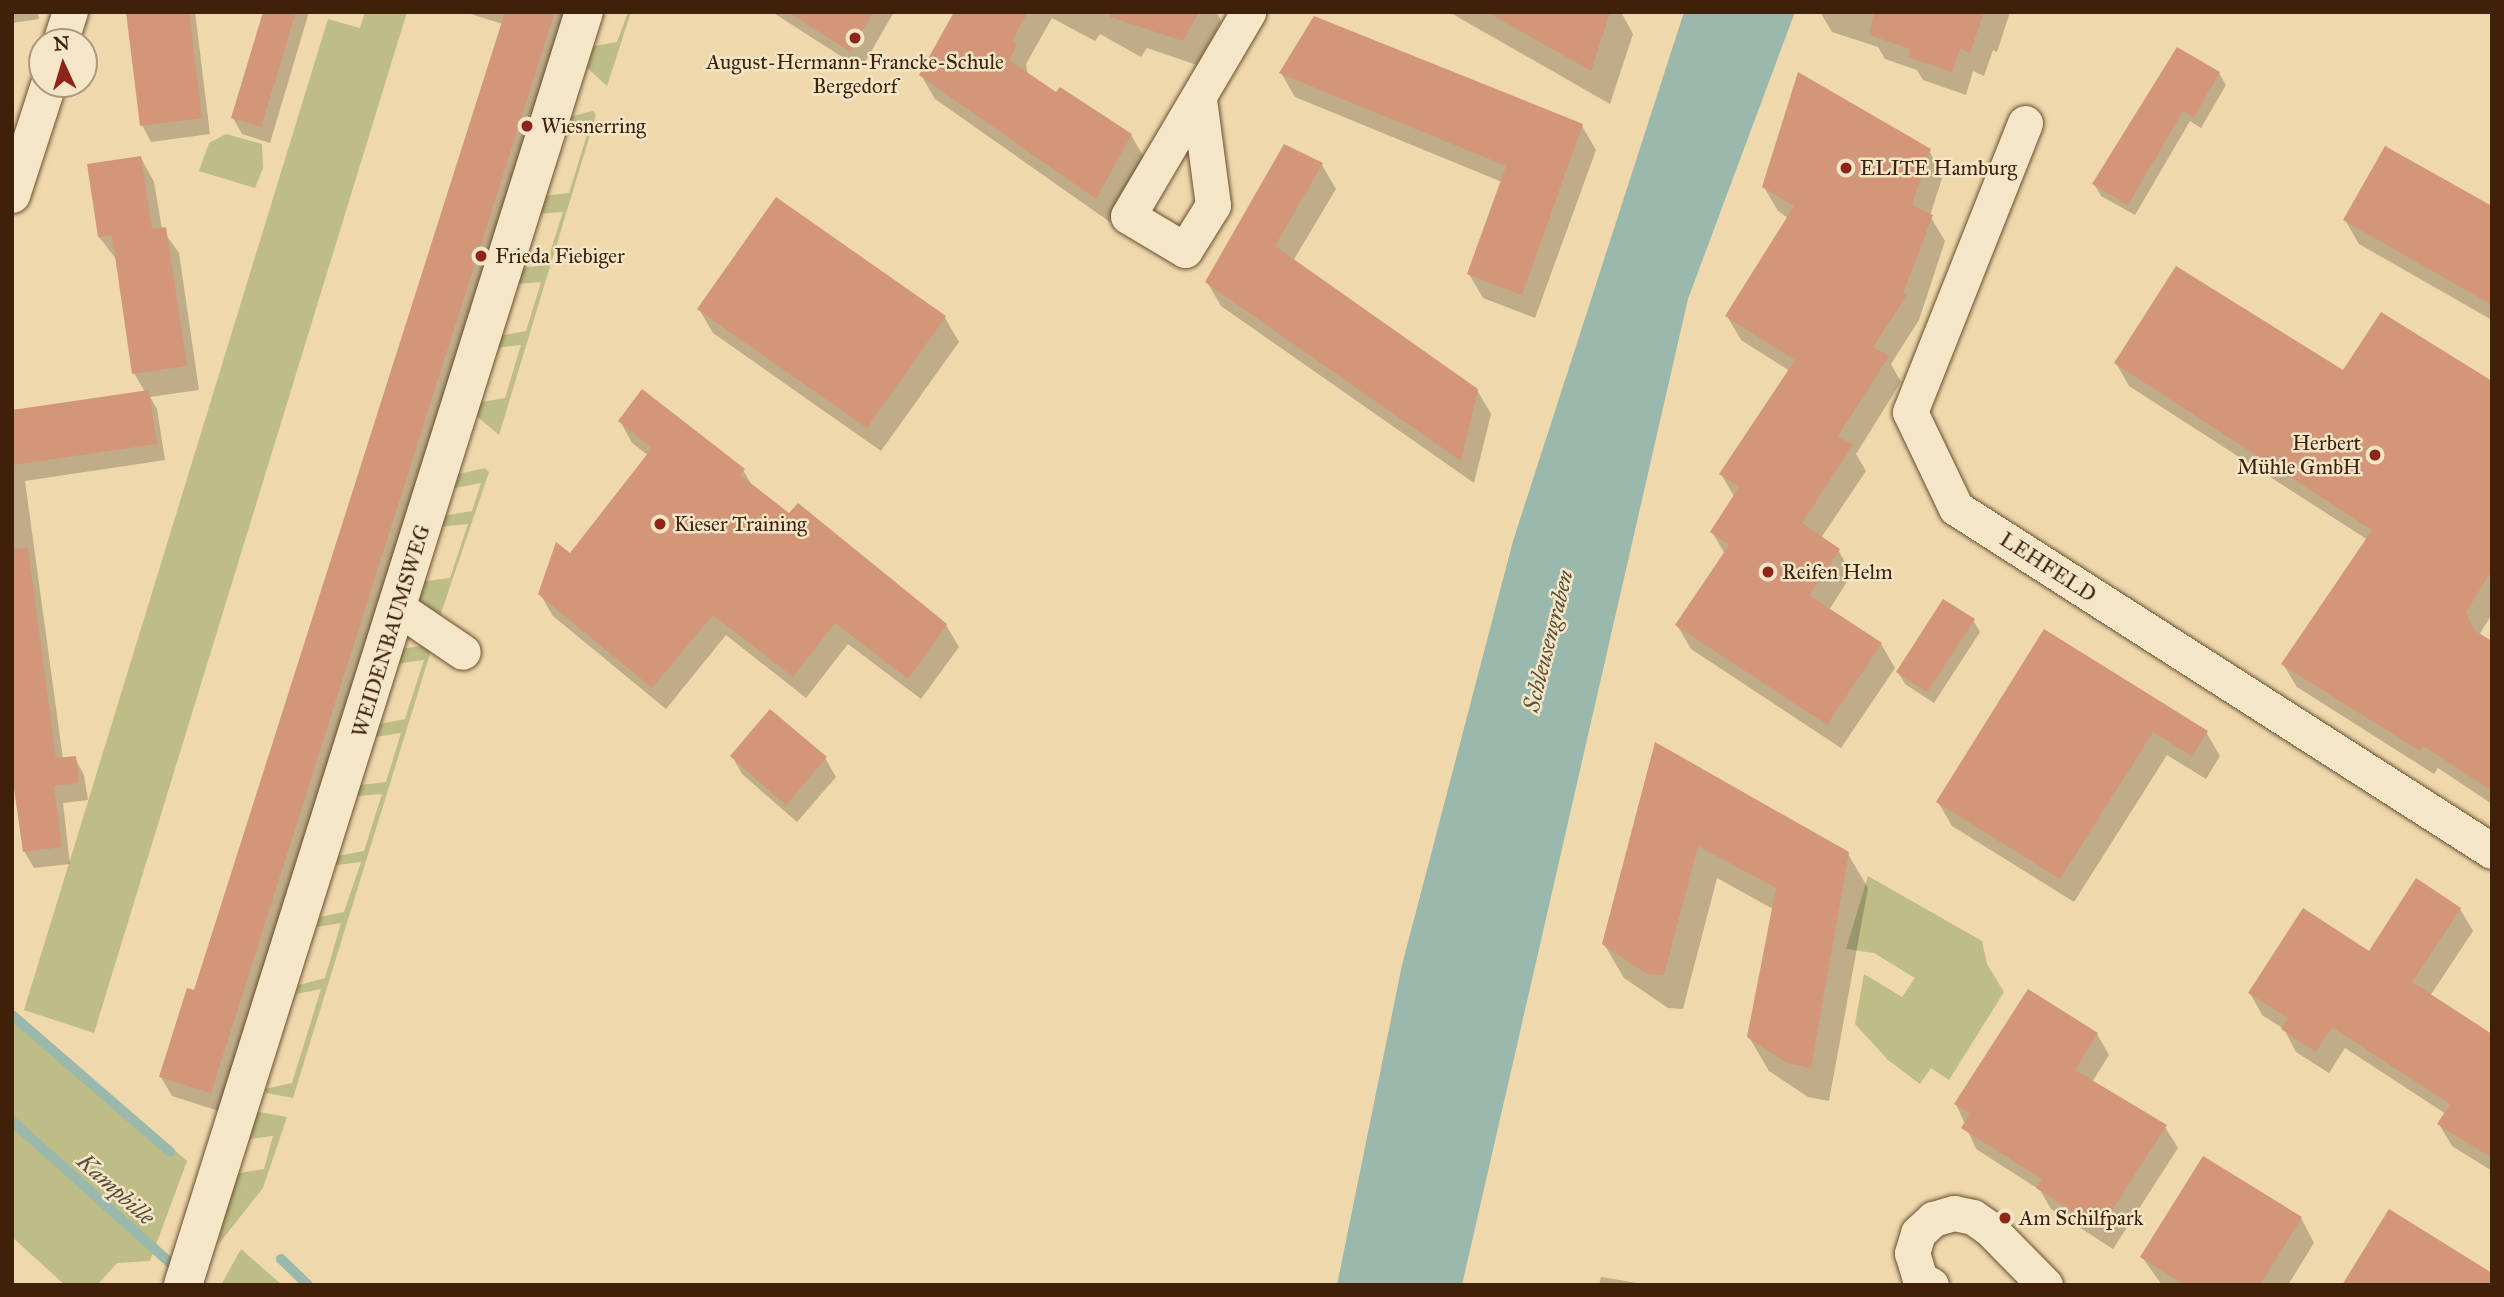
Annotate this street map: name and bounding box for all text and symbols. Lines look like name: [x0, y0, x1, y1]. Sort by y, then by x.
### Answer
north arrow: [28, 28, 98, 98]
marker: August-Hermann-Francke-Schule Bergedorf: [847, 30, 863, 46]
text: N: [53, 32, 70, 56]
place label: August-Hermann-Francke-Schule Bergedorf: [706, 49, 1004, 99]
place label: Wiesnerring: [541, 113, 646, 139]
marker: Wiesnerring: [519, 118, 535, 134]
place label: ELITE Hamburg: [1860, 155, 2017, 181]
marker: ELITE Hamburg: [1838, 160, 1854, 176]
place label: Frieda Fiebiger: [495, 243, 625, 269]
marker: Frieda Fiebiger: [473, 248, 489, 264]
place label: Herbert Mühle GmbH: [2237, 430, 2361, 480]
marker: Herbert Mühle GmbH: [2367, 447, 2383, 463]
place label: Kieser Training: [674, 511, 807, 537]
marker: Kieser Training: [652, 516, 668, 532]
street label: WEIDENBAUMSWEG: [347, 522, 435, 740]
street label: LEHFELD: [1995, 527, 2101, 607]
place label: Reifen Helm: [1782, 559, 1893, 585]
marker: Reifen Helm: [1760, 564, 1776, 580]
water label: Schleusengraben: [1517, 567, 1579, 715]
water label: Kampbille: [72, 1147, 160, 1231]
place label: Am Schilfpark: [2019, 1205, 2143, 1231]
marker: Am Schilfpark: [1997, 1210, 2013, 1226]

